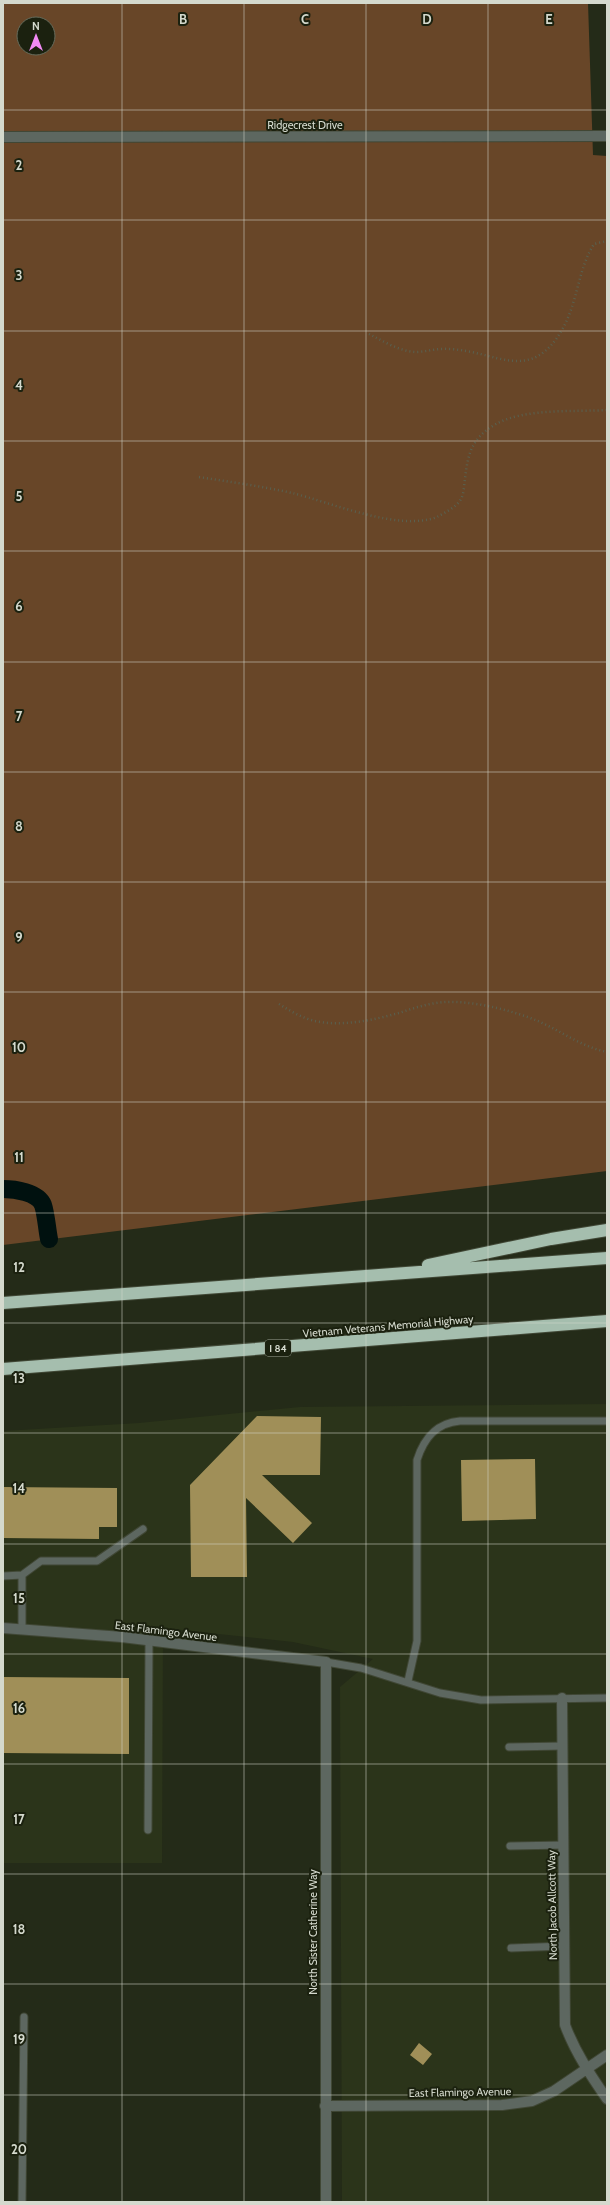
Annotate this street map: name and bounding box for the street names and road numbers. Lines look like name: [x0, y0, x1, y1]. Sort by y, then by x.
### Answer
street label: Ridgecrest Drive: [267, 118, 343, 132]
street label: Vietnam Veterans Memorial Highway: [302, 1312, 474, 1340]
road number: I 84: [265, 1340, 291, 1356]
street label: East Flamingo Avenue: [114, 1618, 218, 1644]
street label: North Jacob Allcott Way: [544, 1849, 560, 1960]
street label: North Sister Catherine Way: [306, 1869, 320, 1995]
street label: East Flamingo Avenue: [409, 2084, 512, 2100]

